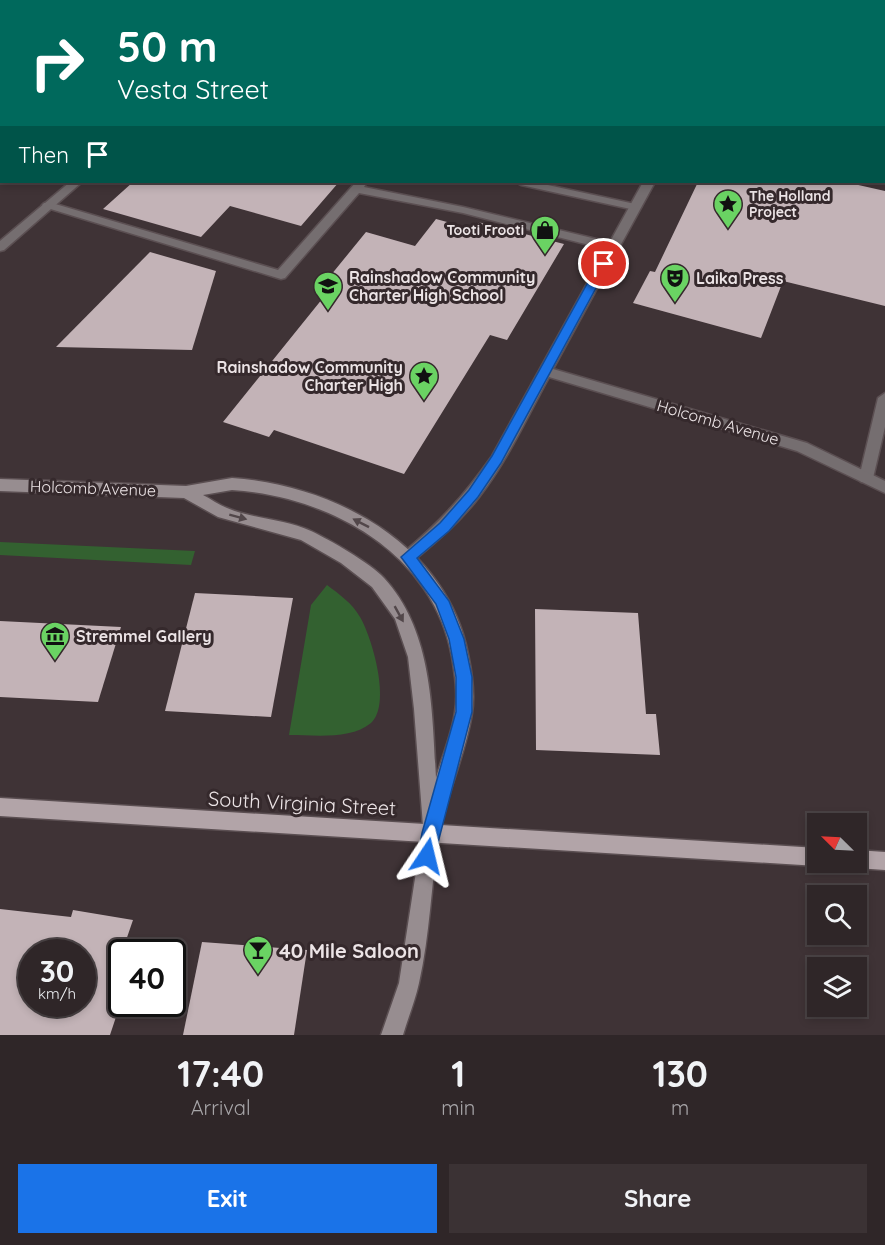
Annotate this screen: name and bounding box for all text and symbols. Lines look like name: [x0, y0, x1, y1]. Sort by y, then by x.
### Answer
text: 50 m: [117, 20, 217, 73]
icon: right: [18, 24, 96, 102]
text: Vesta Street: [117, 72, 269, 106]
icon: arrive: [81, 138, 114, 171]
text: Then: [18, 141, 69, 169]
place label: The Holland Project: [749, 187, 830, 221]
place icon: The Holland Project: [712, 188, 744, 230]
shop icon: Tooti Frooti: [529, 214, 561, 256]
place label: Tooti Frooti: [446, 221, 524, 239]
pin: [578, 238, 629, 289]
icon: arrive: [587, 247, 620, 280]
theatre icon: Laika Press: [659, 262, 691, 304]
place label: Rainshadow Community Charter High School: [349, 267, 536, 305]
place label: Laika Press: [696, 268, 784, 288]
school or university icon: Rainshadow Community Charter High School: [312, 270, 344, 312]
place label: Rainshadow Community Charter High: [216, 357, 403, 395]
place icon: Rainshadow Community Charter High: [408, 360, 440, 402]
street label: Holcomb Avenue: [655, 395, 781, 449]
street label: Holcomb Avenue: [30, 476, 156, 500]
one-way arrow: [229, 512, 247, 522]
one-way arrow: [353, 518, 370, 528]
one-way arrow: [394, 606, 404, 623]
museum icon: Stremmel Gallery: [39, 620, 71, 662]
place label: Stremmel Gallery: [76, 626, 212, 646]
street label: South Virginia Street: [207, 786, 397, 820]
north arrow: [807, 813, 867, 873]
map controls: [807, 813, 867, 1017]
position arrow: [395, 824, 459, 888]
button: search: [807, 885, 867, 945]
bar icon: 40 Mile Saloon: [242, 934, 274, 976]
place label: 40 Mile Saloon: [279, 938, 419, 963]
speed limit sign: 40: [108, 939, 186, 1017]
text: 30: [40, 952, 74, 990]
button: layers: [807, 957, 867, 1017]
text: km/h: [38, 984, 76, 1003]
text: 17:40: [177, 1051, 264, 1096]
text: 1: [451, 1051, 465, 1096]
text: 130: [652, 1051, 708, 1096]
text: Arrival: [191, 1095, 251, 1120]
text: min: [441, 1095, 475, 1120]
text: m: [671, 1095, 689, 1120]
button: Exit: [18, 1164, 437, 1233]
button: Share: [449, 1164, 867, 1233]

